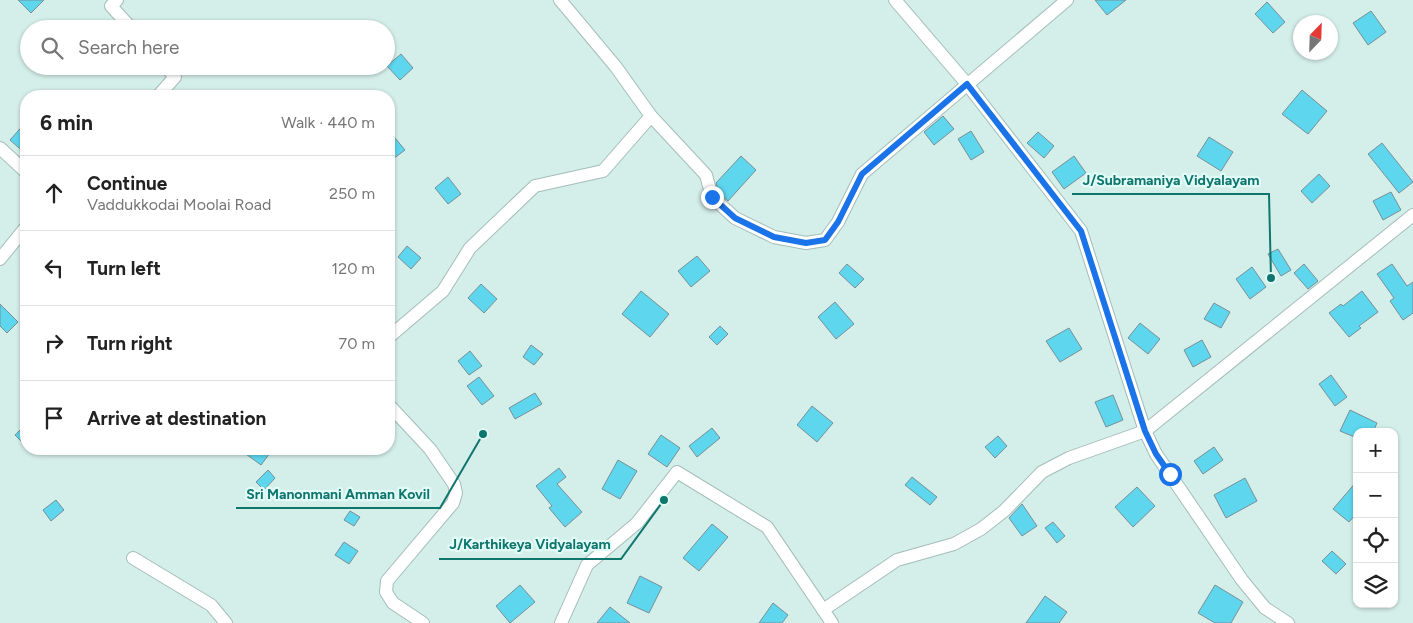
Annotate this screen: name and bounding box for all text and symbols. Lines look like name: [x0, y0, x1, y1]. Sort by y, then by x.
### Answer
north arrow: [1293, 15, 1338, 60]
search box: [20, 20, 395, 75]
icon: search: [38, 34, 66, 62]
text: Search here: [78, 36, 180, 59]
text: 6 min: [40, 110, 93, 135]
text: Walk · 440 m: [281, 113, 375, 132]
callout: J/Subramaniya Vidyalayam: [1072, 165, 1269, 194]
text: Continue: [87, 172, 167, 195]
text: J/Subramaniya Vidyalayam: [1083, 172, 1259, 189]
icon: ahead: [40, 179, 68, 207]
text: 250 m: [329, 184, 375, 203]
route end: [701, 186, 724, 209]
text: Vaddukkodai Moolai Road: [87, 195, 271, 214]
icon: left: [40, 254, 68, 282]
text: Turn left: [87, 257, 161, 280]
text: 120 m: [332, 259, 375, 278]
icon: right: [40, 329, 68, 357]
text: Turn right: [87, 332, 173, 355]
text: 70 m: [339, 334, 375, 353]
icon: arrive: [40, 404, 68, 432]
text: Arrive at destination: [87, 407, 266, 430]
map controls: [1353, 428, 1398, 608]
button: +: [1353, 428, 1398, 473]
route start: [1159, 463, 1182, 486]
button: −: [1353, 473, 1398, 518]
callout: Sri Manonmani Amman Kovil: [236, 479, 440, 508]
text: Sri Manonmani Amman Kovil: [246, 486, 430, 503]
button: locate: [1353, 518, 1398, 563]
callout: J/Karthikeya Vidyalayam: [439, 530, 621, 559]
text: J/Karthikeya Vidyalayam: [449, 536, 611, 553]
button: layers: [1353, 563, 1398, 608]

